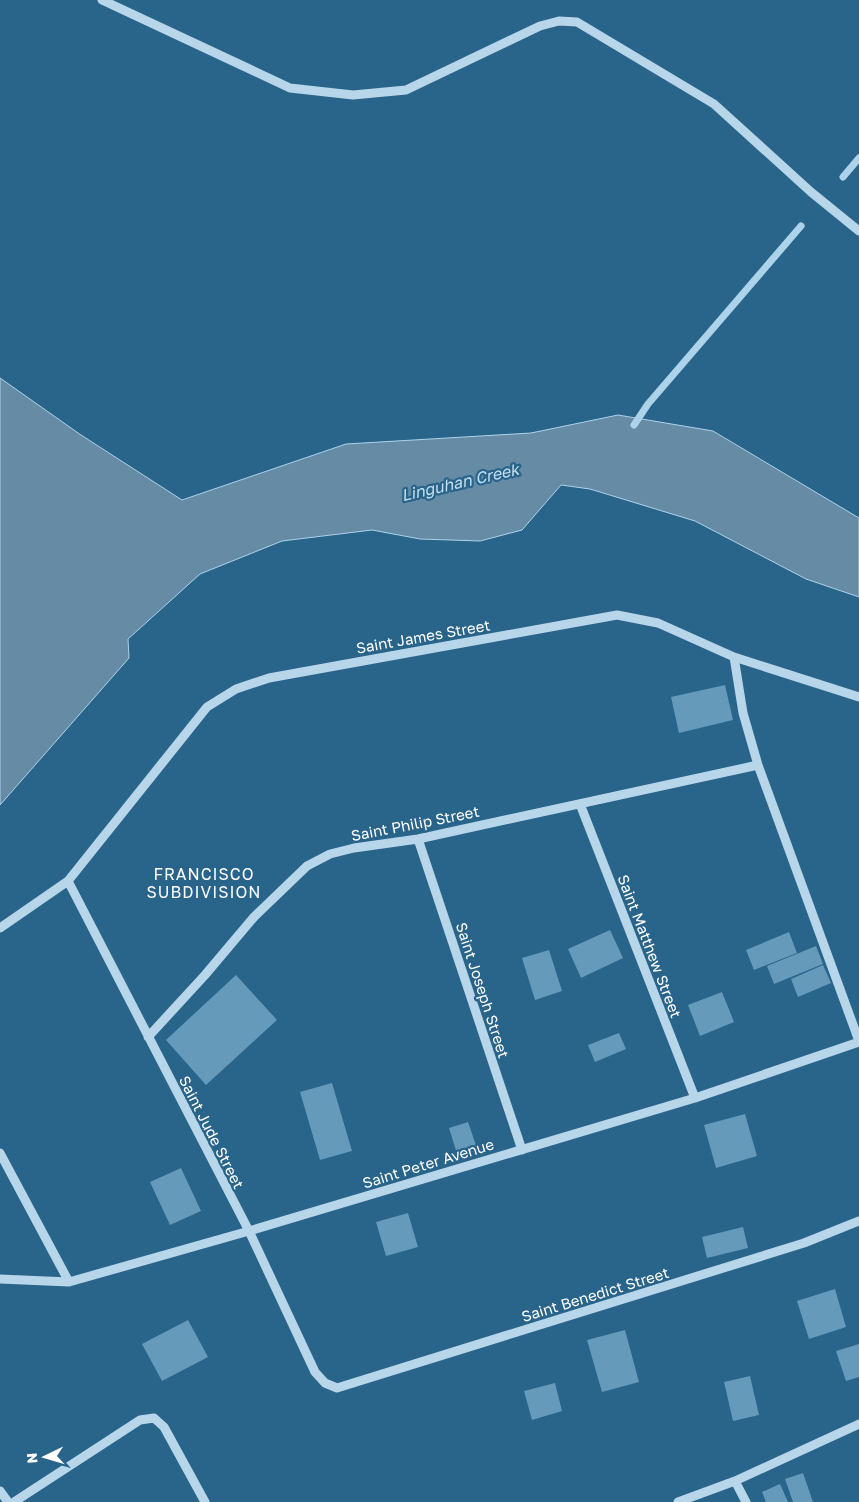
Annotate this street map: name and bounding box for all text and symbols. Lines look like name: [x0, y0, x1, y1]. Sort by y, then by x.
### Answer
water label: Linguhan Creek: [399, 458, 523, 505]
street label: Saint James Street: [355, 615, 491, 657]
street label: Saint Philip Street: [349, 802, 481, 844]
district label: FRANCISCO SUBDIVISION: [147, 864, 261, 902]
street label: Saint Matthew Street: [614, 872, 686, 1020]
street label: Saint Joseph Street: [453, 920, 513, 1060]
street label: Saint Jude Street: [176, 1072, 248, 1192]
street label: Saint Peter Avenue: [360, 1134, 496, 1192]
street label: Saint Benedict Street: [519, 1263, 671, 1325]
north arrow: [20, 1432, 70, 1482]
text: N: [23, 1452, 40, 1464]

